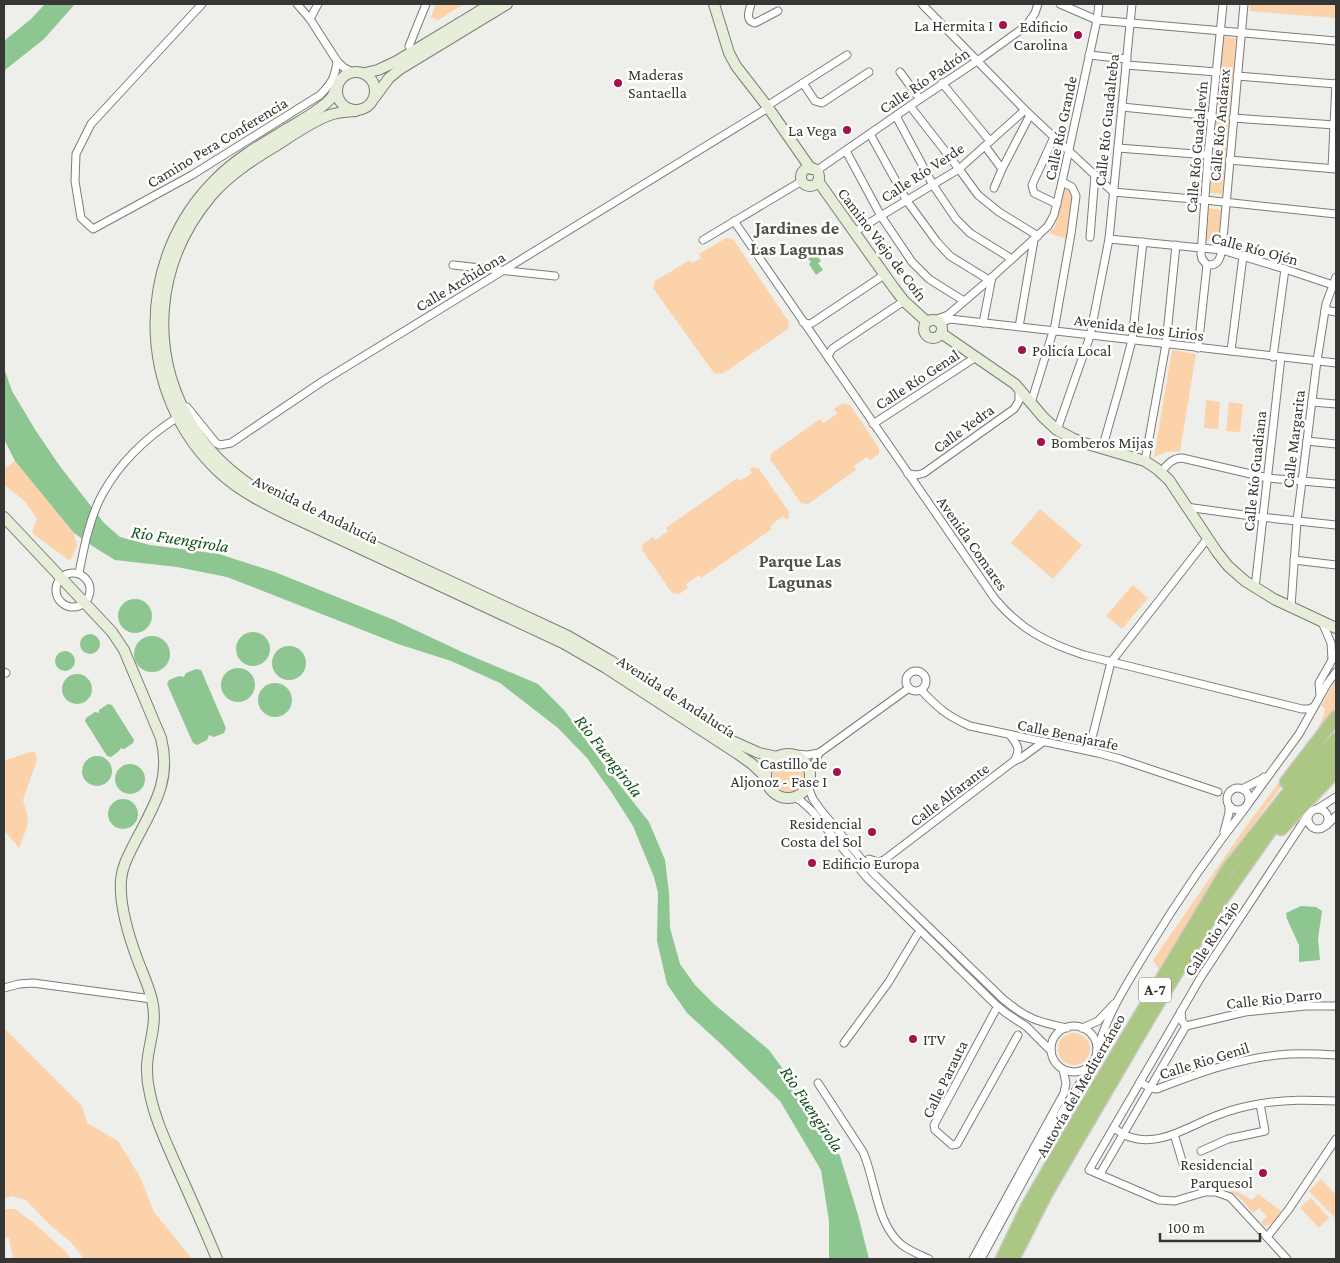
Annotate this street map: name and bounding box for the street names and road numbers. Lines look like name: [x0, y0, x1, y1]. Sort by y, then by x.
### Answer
street label: Calle Río Padrón: [876, 44, 973, 117]
street label: Calle Río Guadalteba: [1091, 52, 1122, 187]
street label: Calle Río Andarax: [1206, 68, 1233, 182]
street label: Calle Río Grande: [1041, 74, 1080, 182]
street label: Calle Río Guadalevín: [1182, 80, 1211, 214]
street label: Camino Pera Conferencia: [144, 93, 291, 191]
street label: Calle Río Verde: [878, 139, 967, 206]
street label: Camino Viejo de Coín: [834, 185, 931, 305]
street label: Calle Río Ojén: [1209, 229, 1301, 269]
street label: Calle Archidona: [412, 248, 509, 315]
street label: Avenida de los Lirios: [1073, 311, 1205, 344]
street label: Calle Río Genal: [872, 346, 962, 413]
street label: Calle Margarita: [1279, 388, 1309, 489]
street label: Calle Yedra: [930, 400, 997, 456]
street label: Calle Río Guadiana: [1240, 409, 1269, 532]
street label: Avenida de Andalucía: [250, 472, 382, 547]
street label: Avenida Comares: [934, 493, 1011, 594]
street label: Avenida de Andalucía: [614, 652, 740, 741]
street label: Calle Benajarafe: [1016, 715, 1120, 754]
street label: Calle Alfarante: [907, 759, 992, 830]
street label: Calle Rio Tajo: [1181, 897, 1243, 980]
road number: A-7: [1139, 978, 1171, 1002]
street label: Calle Rio Darro: [1225, 985, 1323, 1012]
street label: Autovía del Mediterráneo: [1032, 1011, 1128, 1160]
street label: Calle Parauta: [918, 1037, 971, 1121]
street label: Calle Rio Genil: [1157, 1039, 1251, 1082]

